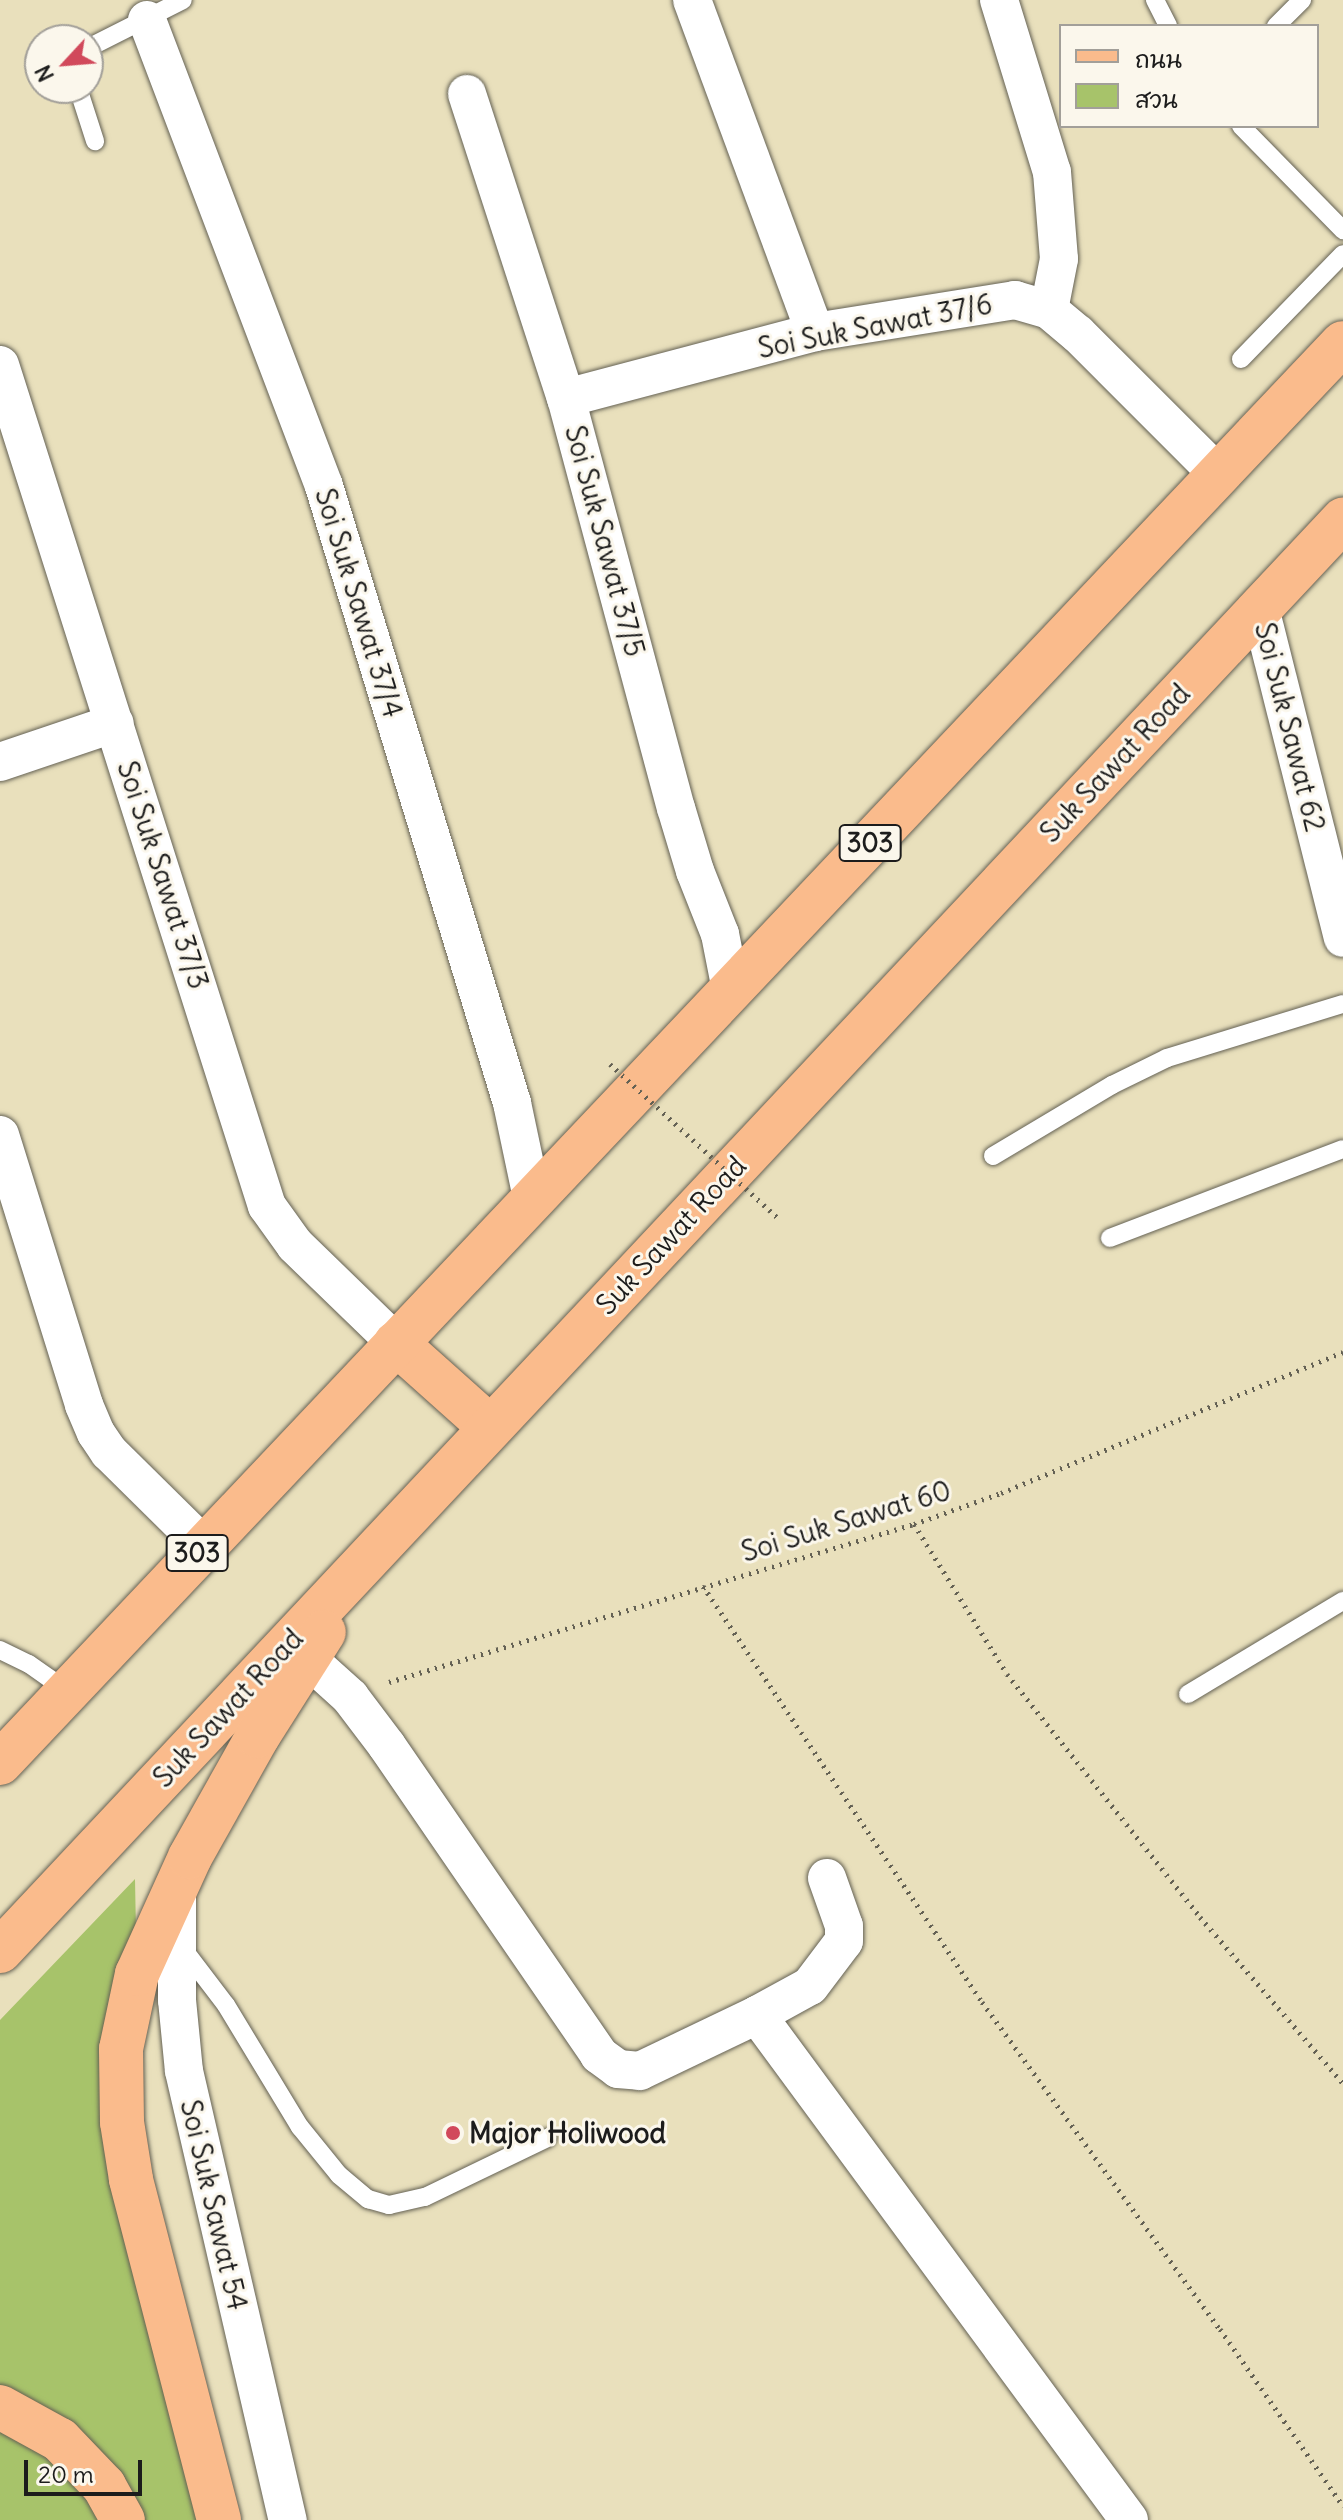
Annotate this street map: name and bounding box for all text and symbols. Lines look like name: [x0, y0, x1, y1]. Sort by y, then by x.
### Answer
north arrow: [24, 24, 104, 104]
legend: [1059, 24, 1319, 128]
text: ถนน: [1135, 44, 1182, 74]
text: N: [28, 61, 60, 87]
text: สวน: [1135, 84, 1178, 114]
street label: Soi Suk Sawat 37/6: [755, 287, 995, 365]
street label: Soi Suk Sawat 37/5: [558, 422, 652, 660]
street label: Soi Suk Sawat 37/4: [308, 484, 410, 722]
street label: Soi Suk Sawat 62: [1248, 619, 1332, 835]
street label: Suk Sawat Road: [1033, 677, 1197, 849]
street label: Soi Suk Sawat 37/3: [110, 757, 216, 993]
road number: 303: [838, 821, 902, 865]
street label: Suk Sawat Road: [589, 1149, 753, 1321]
street label: Soi Suk Sawat 60: [737, 1473, 955, 1569]
road number: 303: [165, 1531, 229, 1575]
street label: Suk Sawat Road: [146, 1622, 310, 1794]
street label: Soi Suk Sawat 54: [173, 2096, 255, 2314]
place label: Major Holiwood: [469, 2116, 666, 2150]
marker: Major Holiwood: [444, 2124, 462, 2142]
scale bar: [28, 2444, 146, 2494]
text: 20 m: [38, 2459, 94, 2489]

